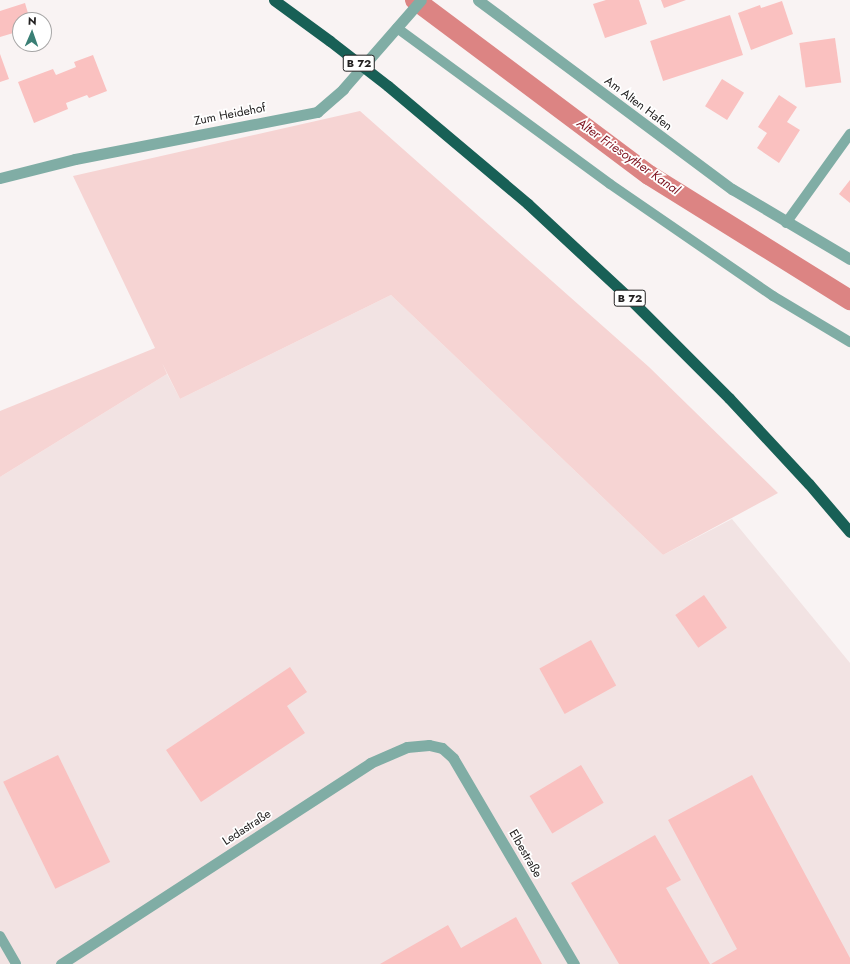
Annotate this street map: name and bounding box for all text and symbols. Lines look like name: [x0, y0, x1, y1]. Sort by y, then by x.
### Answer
north arrow: [12, 12, 52, 52]
text: N: [28, 13, 37, 29]
road number: B 72: [342, 54, 376, 72]
street label: Am Alten Hafen: [601, 74, 675, 134]
street label: Zum Heidehof: [193, 101, 267, 129]
water label: Alter Friesoyther Kanal: [574, 116, 682, 198]
road number: B 72: [613, 289, 647, 307]
street label: Ledastraße: [220, 807, 274, 849]
street label: Elbestraße: [506, 827, 544, 881]

